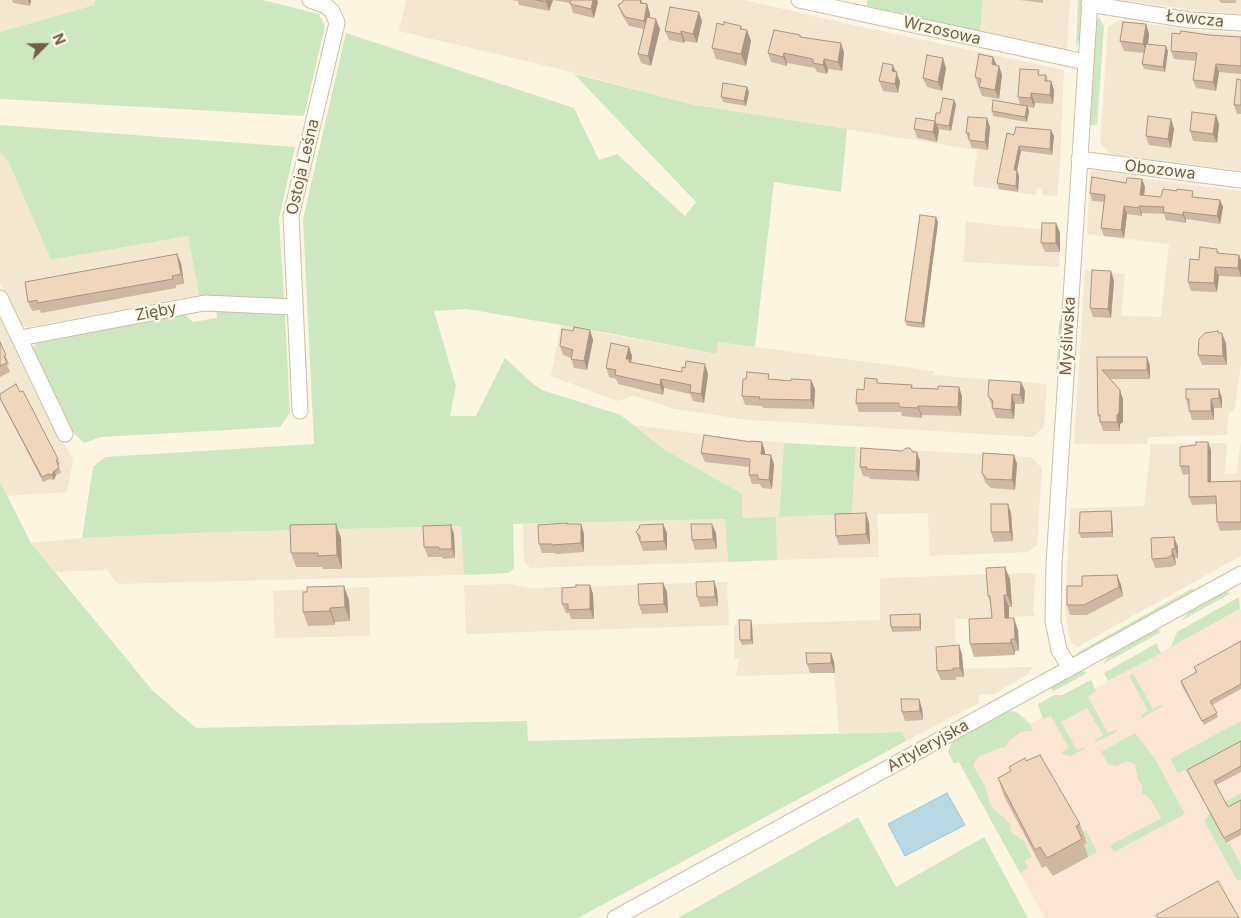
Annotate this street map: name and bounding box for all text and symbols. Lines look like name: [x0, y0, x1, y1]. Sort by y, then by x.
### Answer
street label: Łowcza: [1165, 6, 1225, 32]
street label: Wrzosowa: [901, 13, 983, 49]
north arrow: [20, 20, 70, 70]
text: N: [49, 31, 69, 47]
street label: Ostoja Leśna: [283, 117, 323, 217]
street label: Obozowa: [1123, 156, 1197, 184]
street label: Myśliwska: [1056, 296, 1080, 376]
street label: Zięby: [134, 299, 178, 325]
street label: Artyleryjska: [884, 716, 972, 776]

